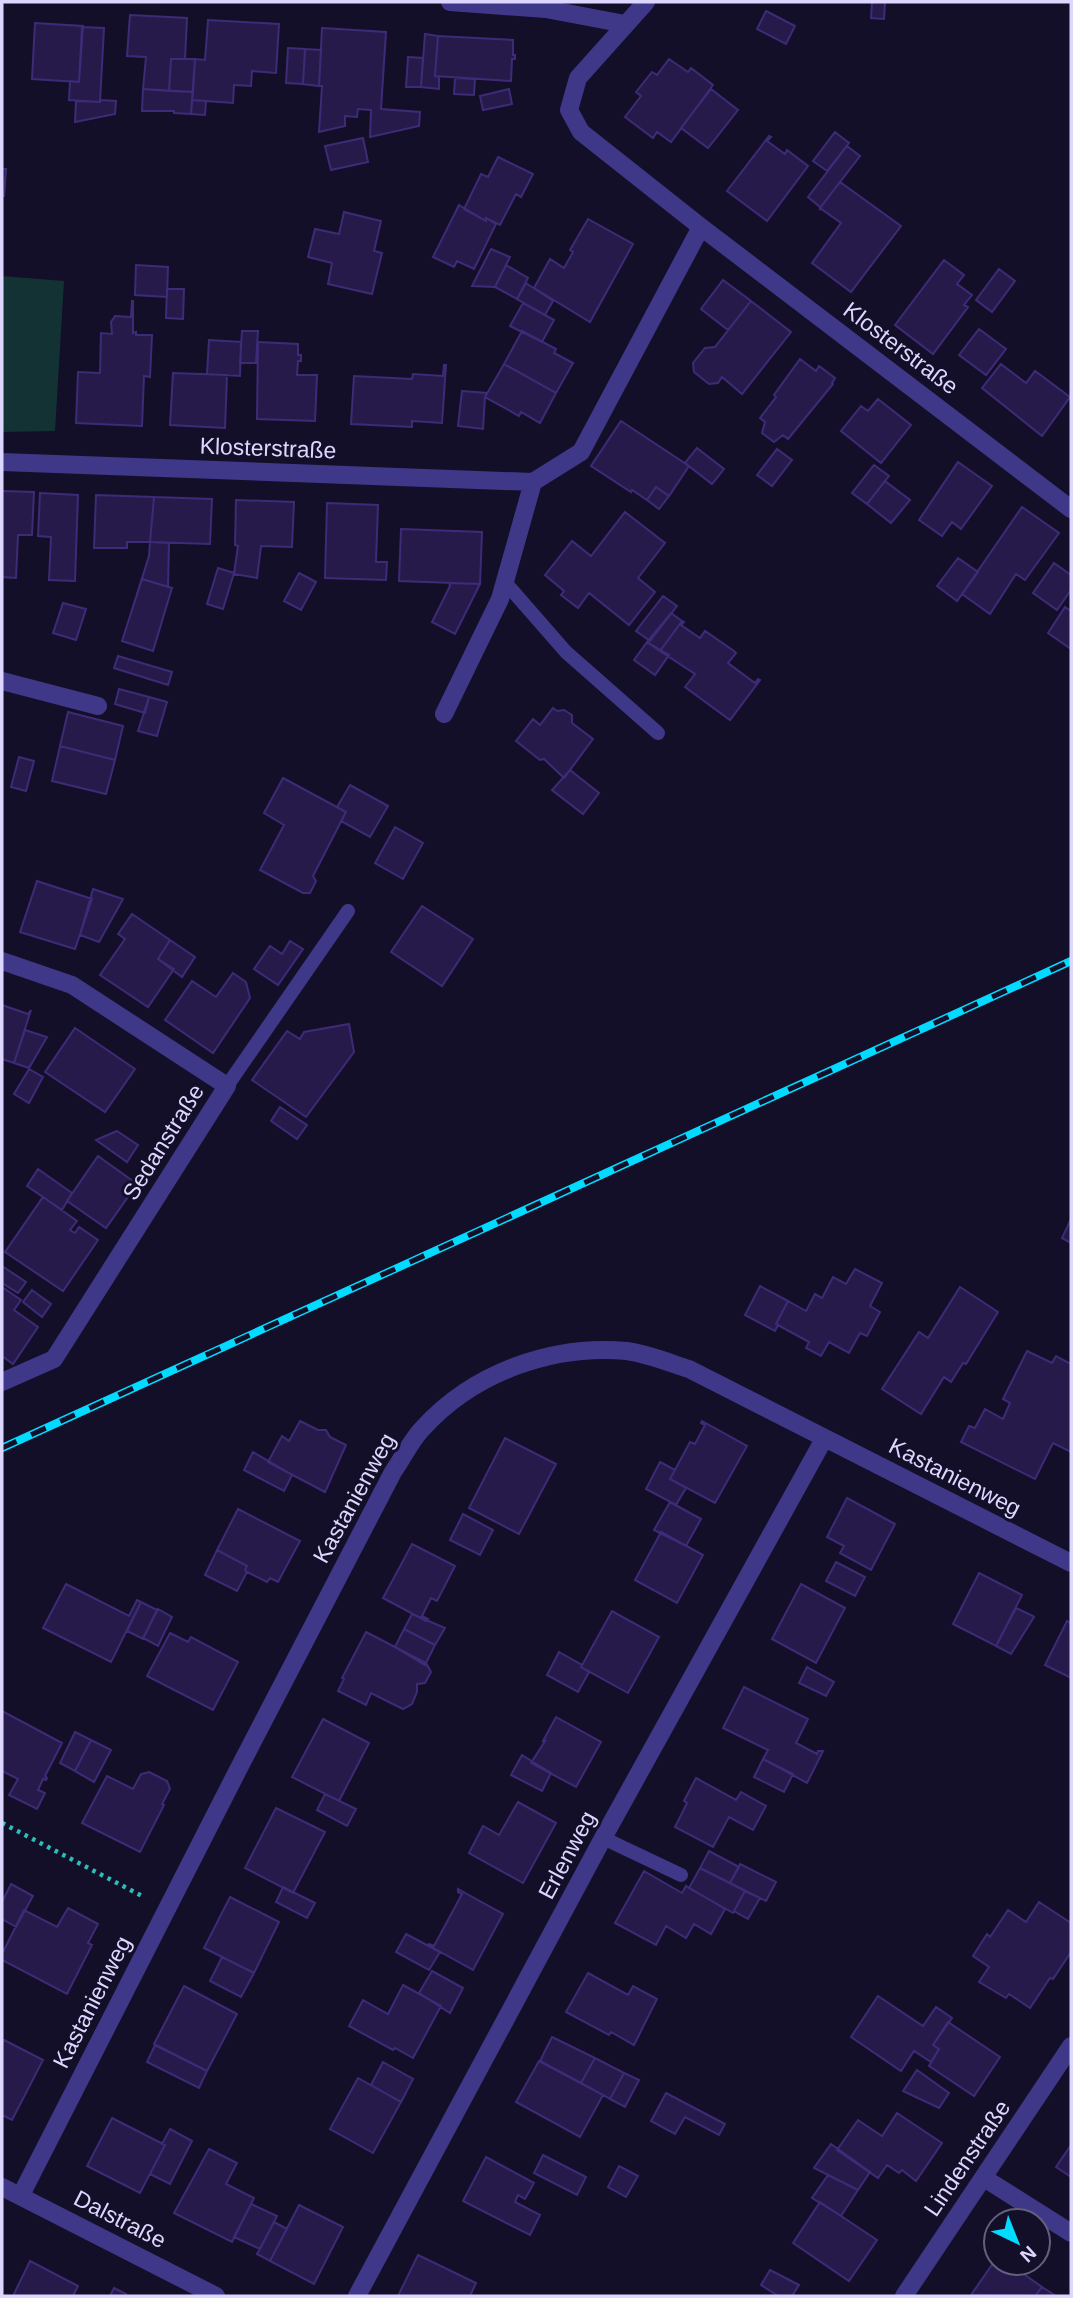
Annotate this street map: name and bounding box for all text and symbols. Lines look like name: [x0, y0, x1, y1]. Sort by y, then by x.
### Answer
street label: Klosterstraße: [839, 296, 963, 400]
street label: Klosterstraße: [199, 433, 337, 463]
street label: Sedanstraße: [117, 1079, 209, 1205]
street label: Kastanienweg: [308, 1429, 400, 1567]
street label: Kastanienweg: [885, 1433, 1025, 1521]
street label: Erlenweg: [533, 1807, 601, 1903]
street label: Kastanienweg: [48, 1932, 136, 2072]
street label: Lindenstraße: [919, 2095, 1015, 2221]
street label: Dalstraße: [70, 2185, 170, 2253]
north arrow: [982, 2207, 1052, 2277]
text: N: [1016, 2242, 1040, 2266]

